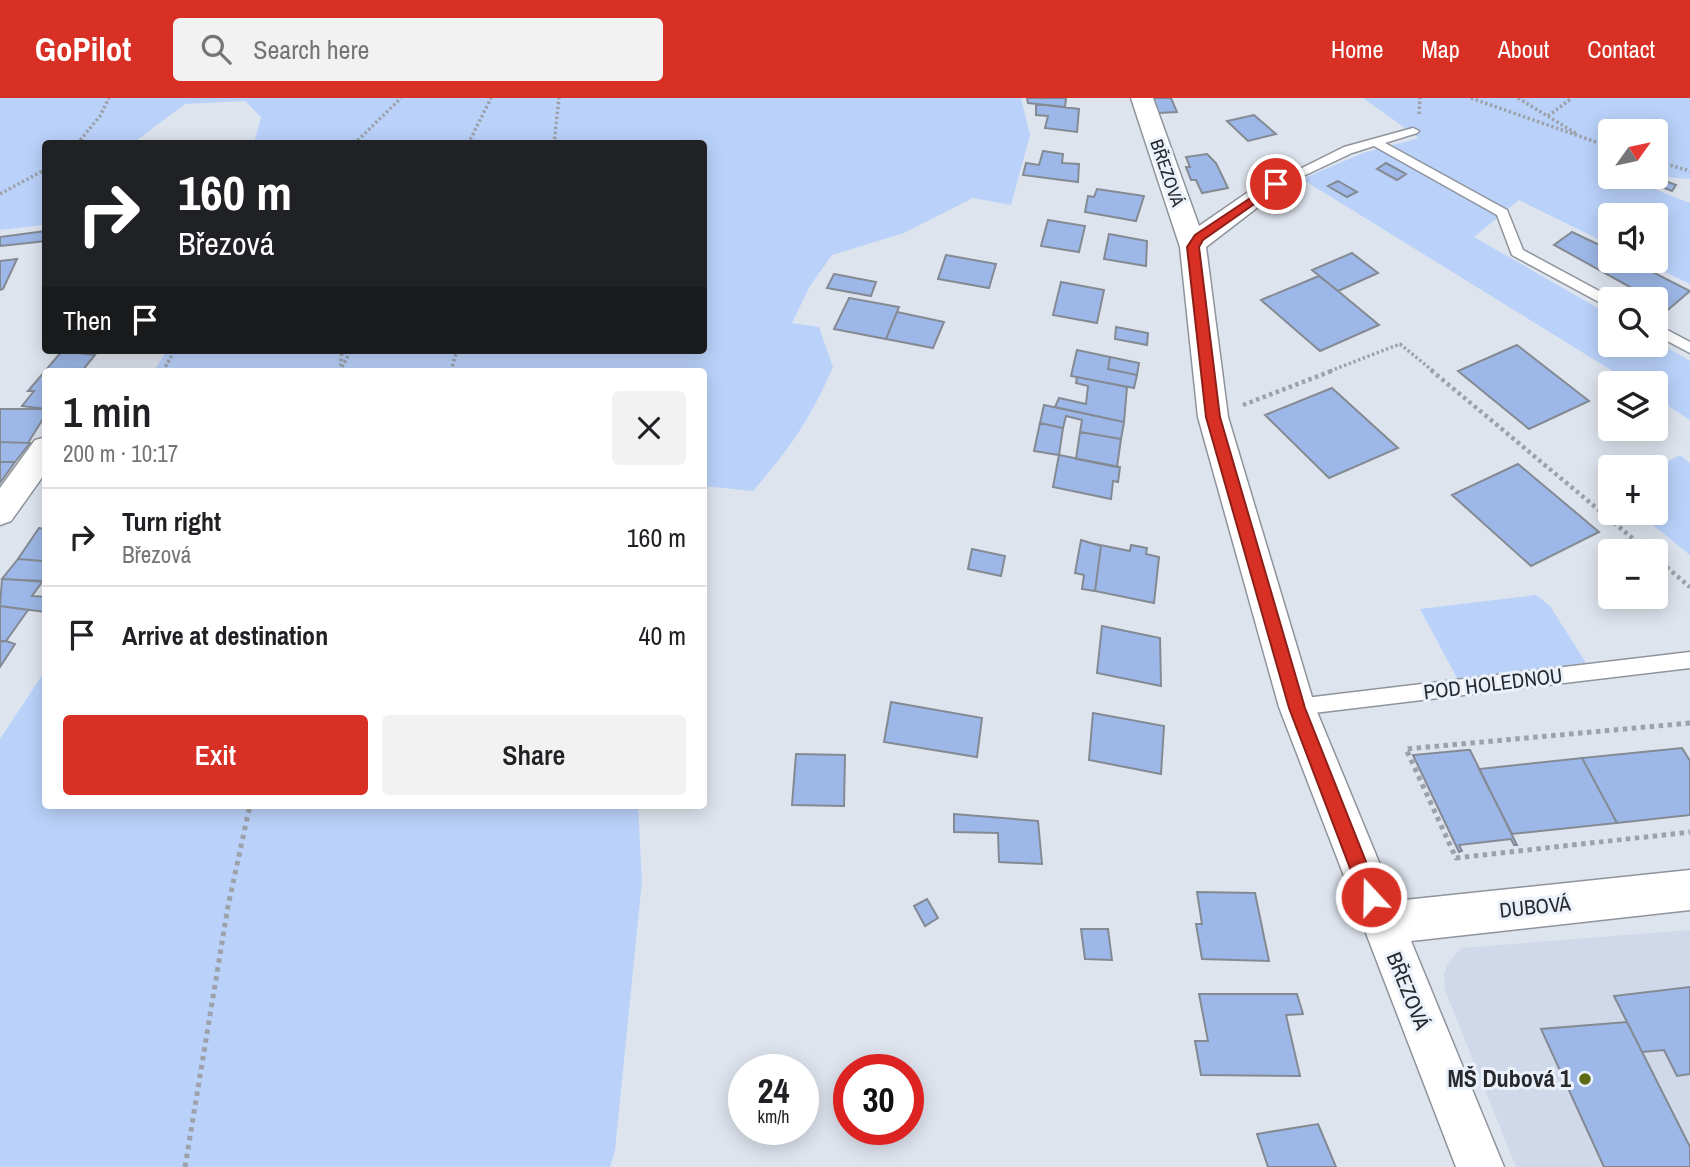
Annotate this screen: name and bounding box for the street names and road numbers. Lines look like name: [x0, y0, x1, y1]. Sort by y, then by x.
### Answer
street label: BŘEZOVÁ: [1144, 136, 1191, 210]
street label: POD HOLEDNOU: [1422, 661, 1564, 706]
street label: DUBOVÁ: [1498, 888, 1573, 925]
street label: BŘEZOVÁ: [1380, 948, 1437, 1034]

